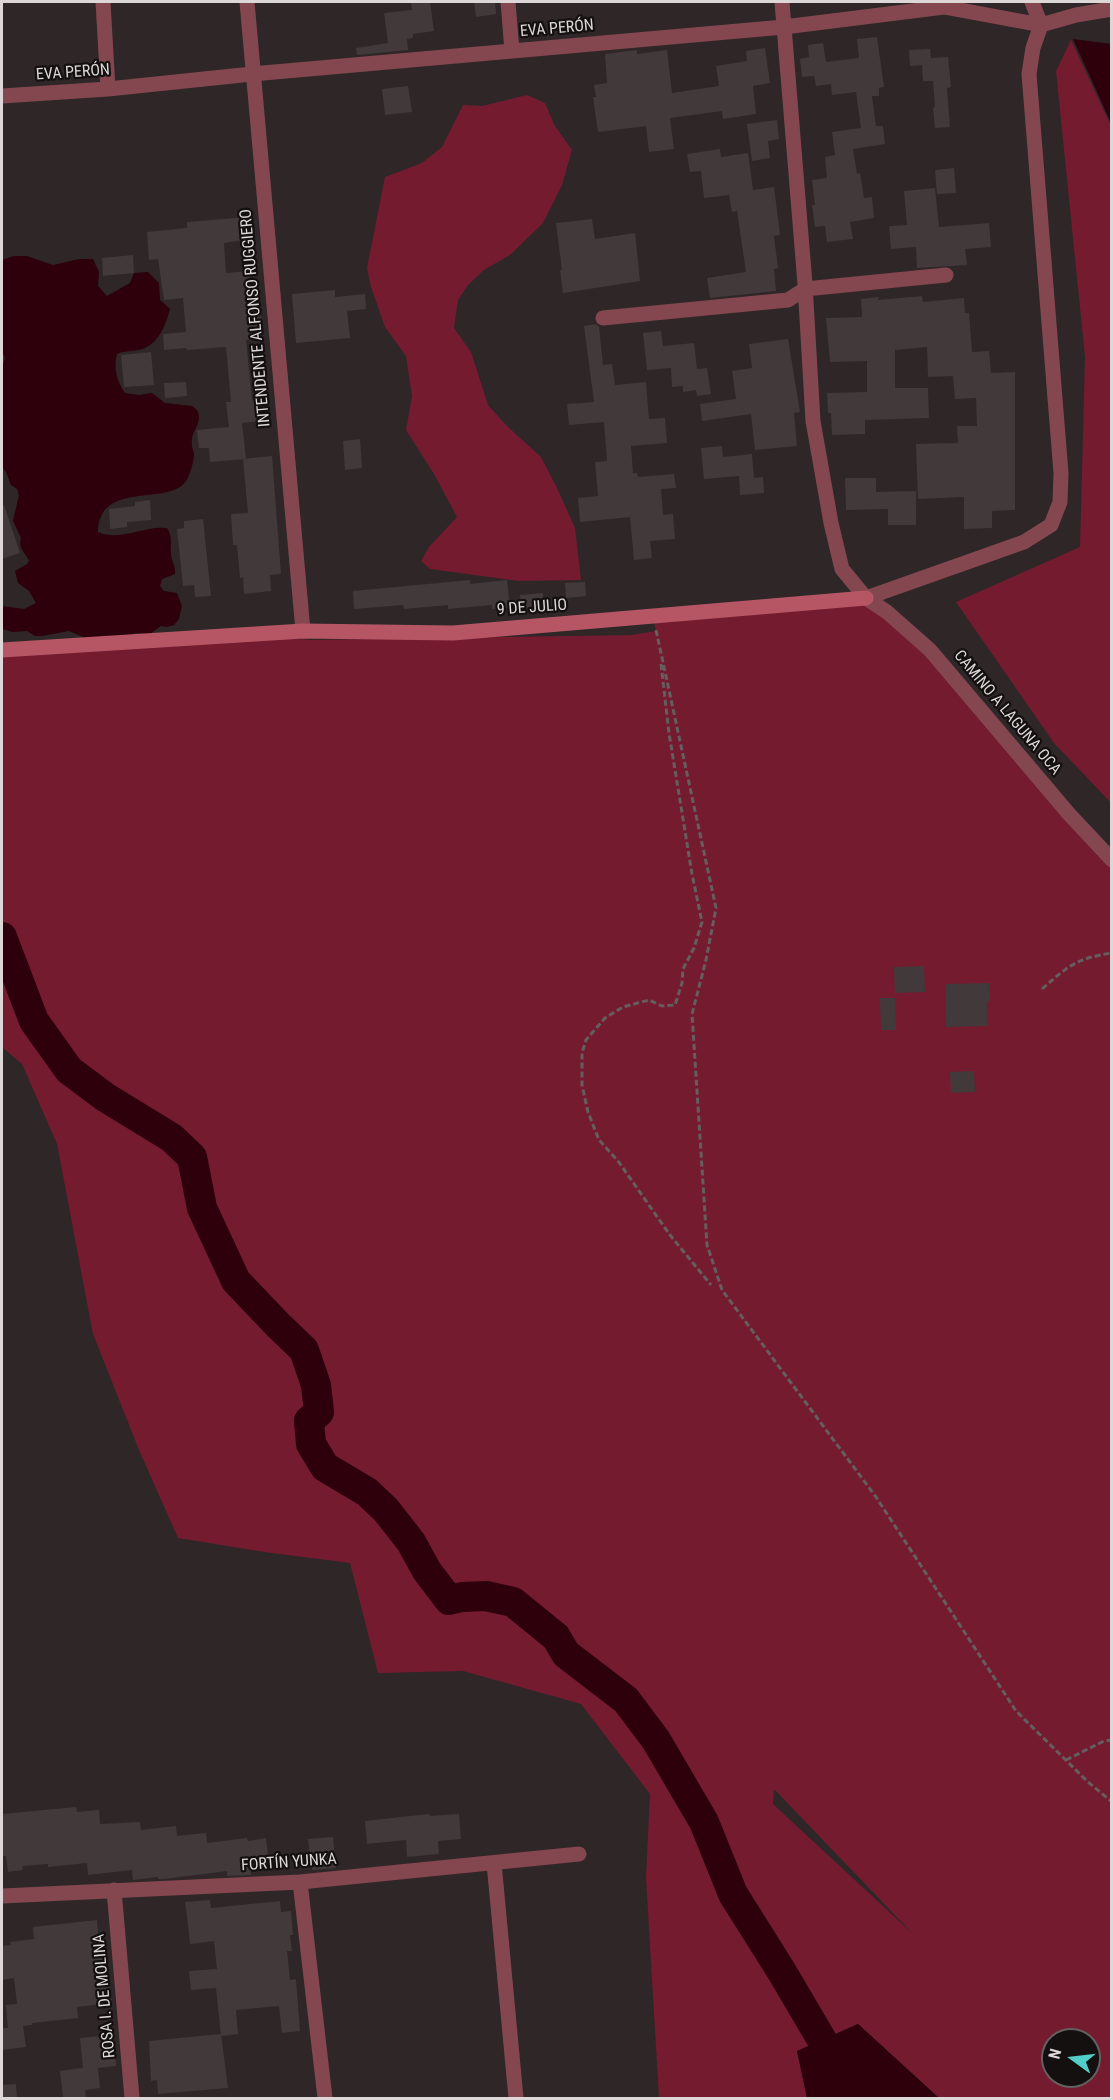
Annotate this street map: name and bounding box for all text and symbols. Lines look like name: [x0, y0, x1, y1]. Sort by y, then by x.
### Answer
street label: EVA PERÓN: [519, 16, 595, 42]
street label: EVA PERÓN: [35, 61, 111, 85]
street label: INTENDENTE ALFONSO RUGGIERO: [237, 208, 275, 428]
street label: 9 DE JULIO: [496, 596, 568, 620]
street label: CAMINO A LAGUNA OCA: [949, 647, 1065, 779]
street label: FORTÍN YUNKA: [241, 1850, 337, 1876]
street label: ROSA I. DE MOLINA: [90, 1933, 120, 2059]
north arrow: [1041, 2028, 1101, 2088]
text: N: [1045, 2047, 1066, 2061]

